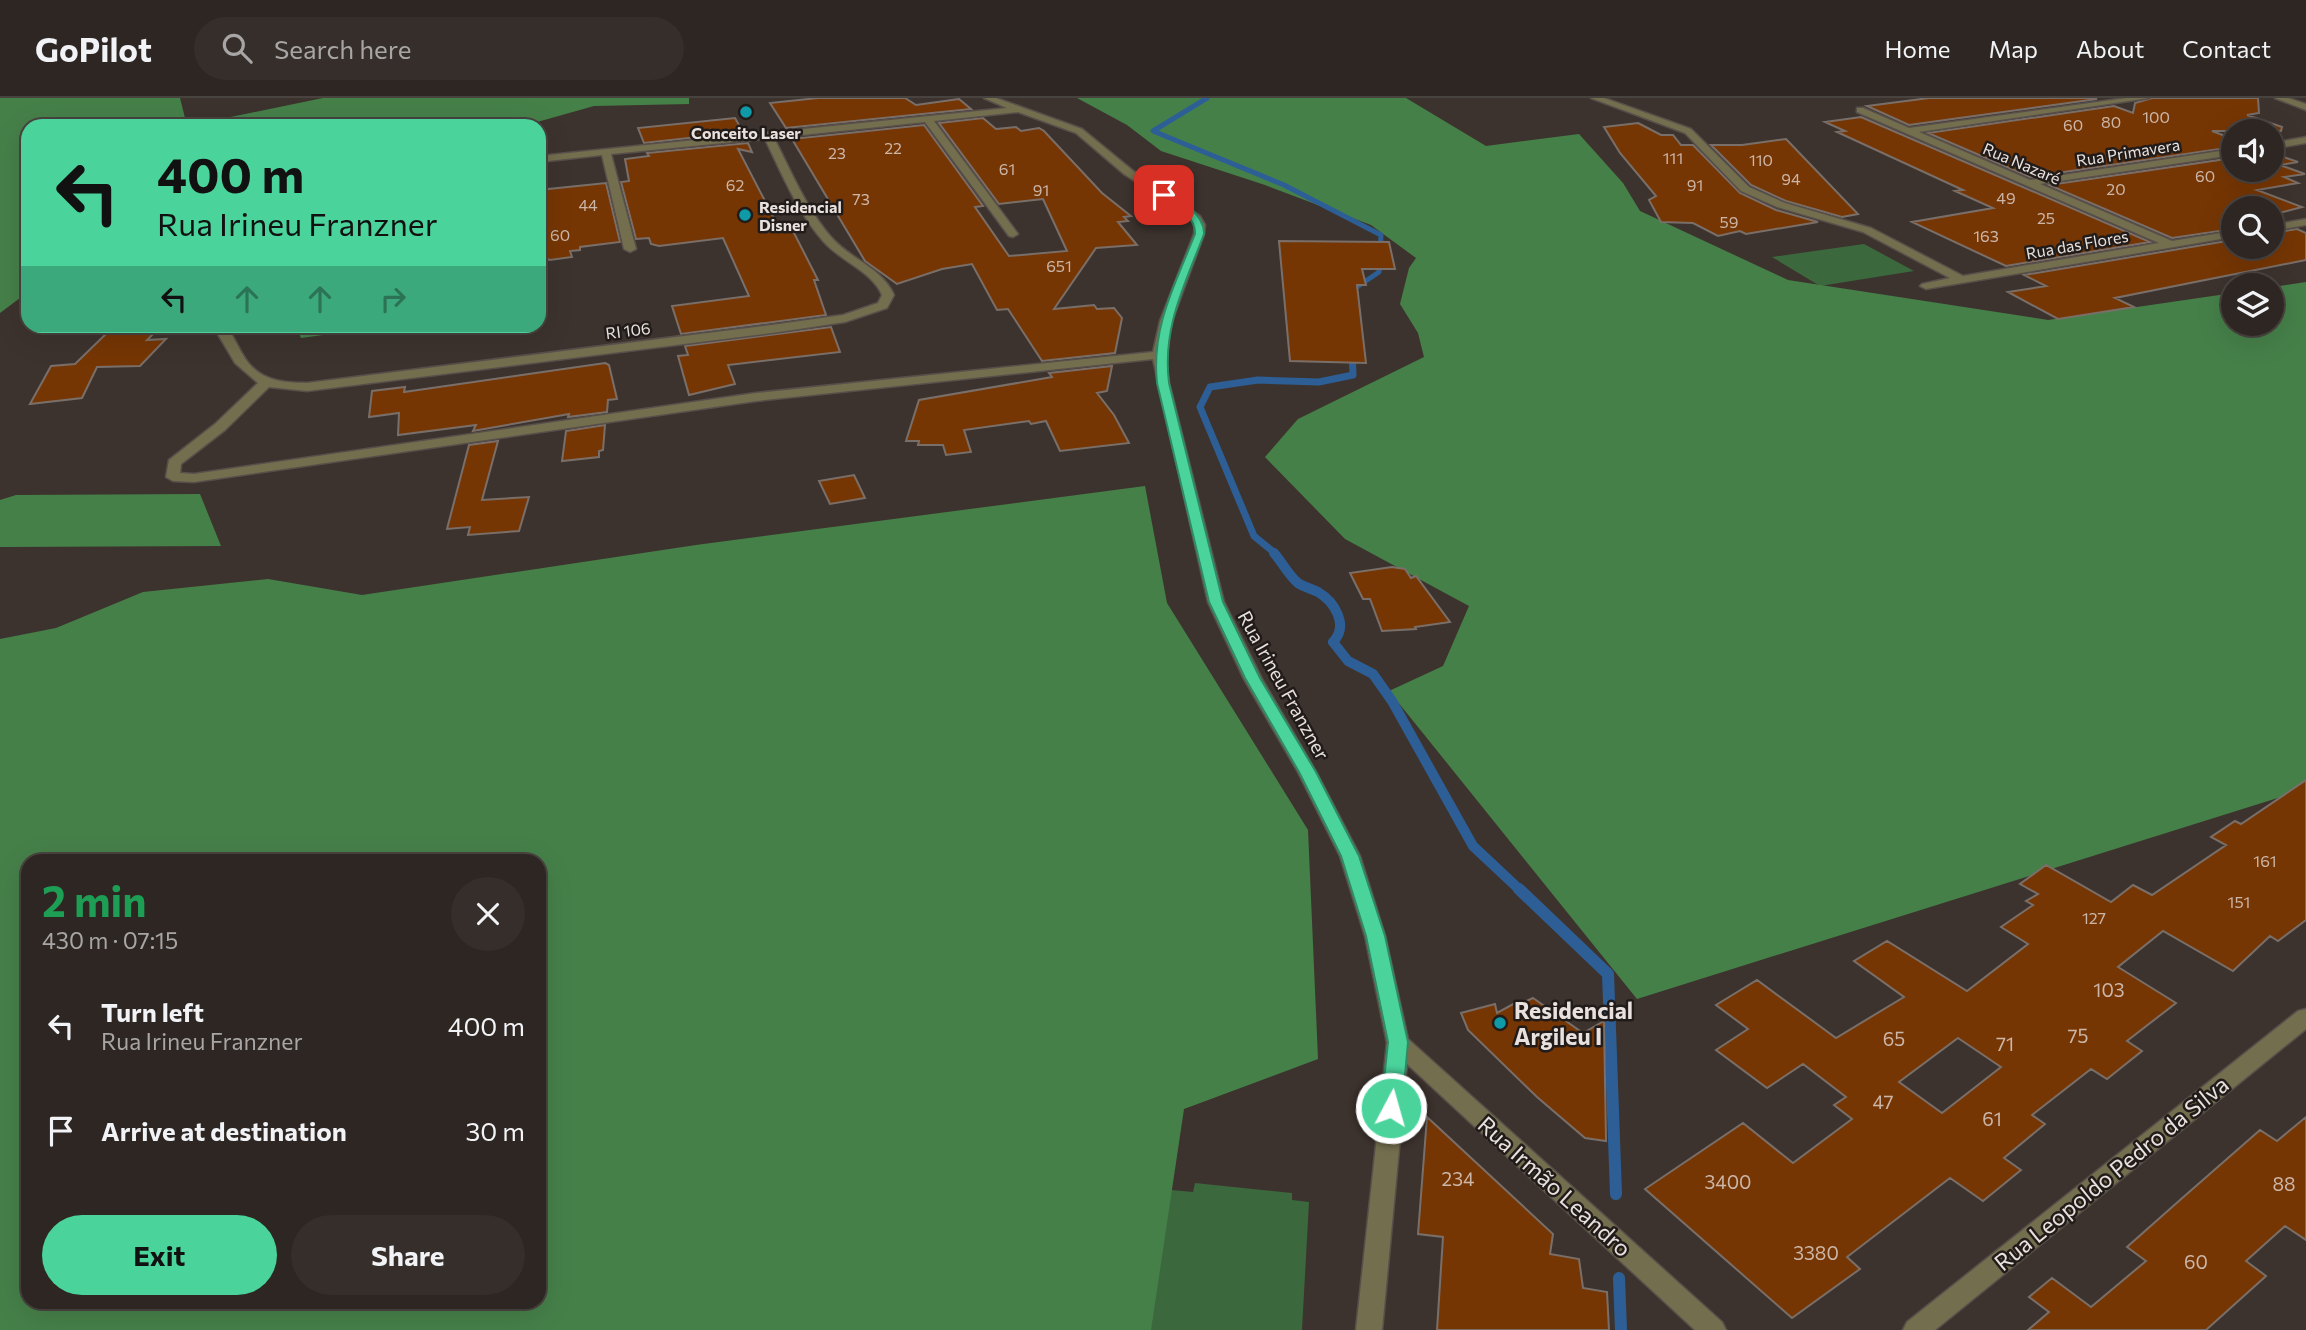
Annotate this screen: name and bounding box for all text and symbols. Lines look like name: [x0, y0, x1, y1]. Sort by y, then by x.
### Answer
search box: [194, 17, 684, 80]
text: GoPilot: [35, 28, 152, 69]
icon: search: [218, 29, 256, 67]
text: Search here: [274, 33, 411, 64]
text: Home: [1885, 34, 1951, 63]
text: Map: [1989, 34, 2038, 63]
text: About: [2076, 34, 2144, 63]
text: Contact: [2182, 34, 2271, 63]
marker: Conceito Laser: [738, 104, 754, 120]
house number: 100: [2142, 107, 2170, 126]
house number: 80: [2101, 112, 2121, 131]
house number: 60: [2063, 115, 2083, 134]
map controls: [2221, 119, 2284, 336]
button: sound: [2221, 119, 2284, 182]
place label: Conceito Laser: [691, 123, 801, 142]
street label: Rua Primavera: [2075, 134, 2181, 170]
house number: 22: [884, 138, 902, 157]
street label: Rua Nazaré: [1980, 138, 2064, 188]
text: 400 m: [157, 143, 304, 203]
house number: 23: [828, 143, 846, 162]
icon: left: [42, 147, 133, 238]
house number: 111: [1663, 148, 1683, 167]
house number: 110: [1749, 150, 1773, 169]
house number: 61: [999, 159, 1015, 178]
pin: [1134, 165, 1194, 225]
house number: 60: [2195, 166, 2215, 185]
house number: 94: [1781, 169, 1801, 188]
house number: 62: [726, 175, 744, 194]
house number: 91: [1687, 175, 1703, 194]
icon: arrive: [1145, 176, 1183, 214]
house number: 20: [2106, 179, 2126, 198]
house number: 91: [1033, 180, 1049, 199]
house number: 49: [1996, 188, 2016, 207]
house number: 73: [852, 189, 870, 208]
house number: 44: [578, 195, 598, 214]
button: search: [2221, 196, 2284, 259]
place label: Residencial Disner: [759, 197, 842, 234]
text: Rua Irineu Franzner: [157, 203, 438, 243]
marker: Residencial Disner: [737, 207, 753, 223]
house number: 25: [2037, 208, 2055, 227]
house number: 59: [1720, 212, 1738, 231]
house number: 60: [550, 225, 570, 244]
house number: 163: [1973, 226, 1999, 245]
street label: Rua das Flores: [2024, 226, 2130, 262]
house number: 651: [1046, 256, 1072, 275]
button: layers: [2221, 273, 2284, 336]
icon: left: [155, 280, 193, 318]
icon: ahead: [228, 280, 266, 318]
icon: ahead: [301, 280, 339, 318]
icon: right: [374, 280, 412, 318]
street label: RI 106: [604, 318, 652, 342]
street label: Rua Irineu Franzner: [1234, 607, 1335, 764]
house number: 161: [2253, 851, 2277, 870]
text: 2 min: [42, 874, 147, 926]
button: close: [451, 877, 525, 951]
house number: 151: [2228, 892, 2250, 911]
house number: 127: [2082, 908, 2106, 927]
text: 430 m · 07:15: [42, 926, 178, 954]
house number: 103: [2093, 978, 2125, 1001]
text: Turn left: [101, 996, 204, 1027]
place label: Residencial Argileu I: [1514, 996, 1633, 1050]
icon: left: [42, 1007, 80, 1045]
text: 400 m: [448, 1010, 525, 1041]
marker: Residencial Argileu I: [1492, 1015, 1508, 1031]
house number: 75: [2068, 1024, 2088, 1047]
text: Rua Irineu Franzner: [101, 1027, 303, 1055]
house number: 65: [1883, 1027, 1905, 1050]
house number: 71: [1996, 1032, 2014, 1055]
street label: Rua Leopoldo Pedro da Silva: [1988, 1070, 2234, 1276]
position arrow: [1354, 1071, 1428, 1145]
house number: 47: [1872, 1090, 1894, 1113]
house number: 61: [1982, 1107, 2002, 1130]
street label: Rua Irmão Leandro: [1473, 1110, 1637, 1262]
icon: arrive: [42, 1112, 80, 1150]
text: Arrive at destination: [101, 1115, 347, 1146]
text: 30 m: [466, 1115, 525, 1146]
house number: 234: [1442, 1167, 1474, 1190]
house number: 3400: [1704, 1170, 1752, 1193]
house number: 88: [2272, 1172, 2296, 1195]
button: Exit: [42, 1215, 277, 1295]
button: Share: [291, 1215, 525, 1295]
house number: 3380: [1793, 1241, 1839, 1264]
house number: 60: [2184, 1250, 2208, 1273]

